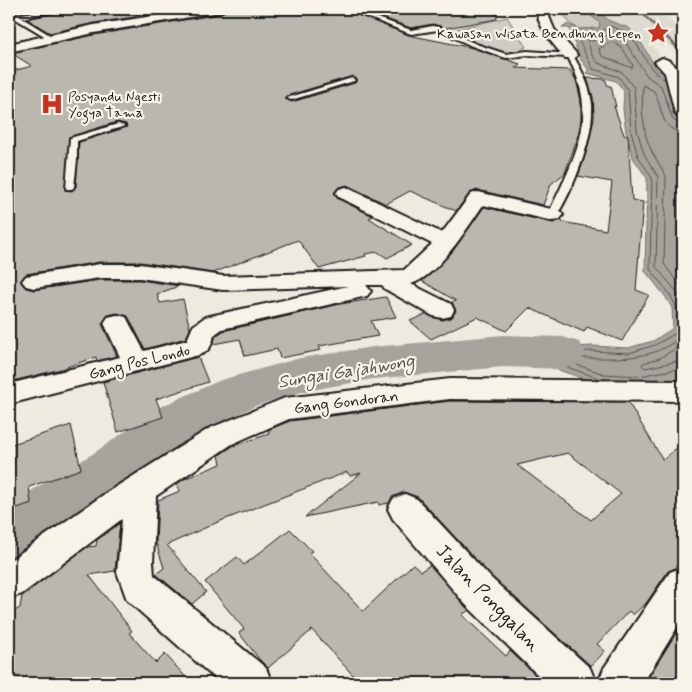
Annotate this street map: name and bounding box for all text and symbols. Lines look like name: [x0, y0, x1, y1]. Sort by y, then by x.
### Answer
place icon: Kawasan Wisata Bendhung Lepen: [645, 20, 671, 46]
place label: Kawasan Wisata Bendhung Lepen: [437, 25, 641, 43]
place label: Posyandu Ngesti Yogya Tama: [68, 88, 161, 124]
hospital icon: Posyandu Ngesti Yogya Tama: [39, 91, 65, 117]
street label: Gang Pos Londo: [87, 340, 192, 386]
water label: Sungai Gajahwong: [276, 349, 417, 397]
street label: Gang Gondoran: [293, 386, 400, 420]
street label: Jalan Ponggalan: [429, 539, 546, 659]

